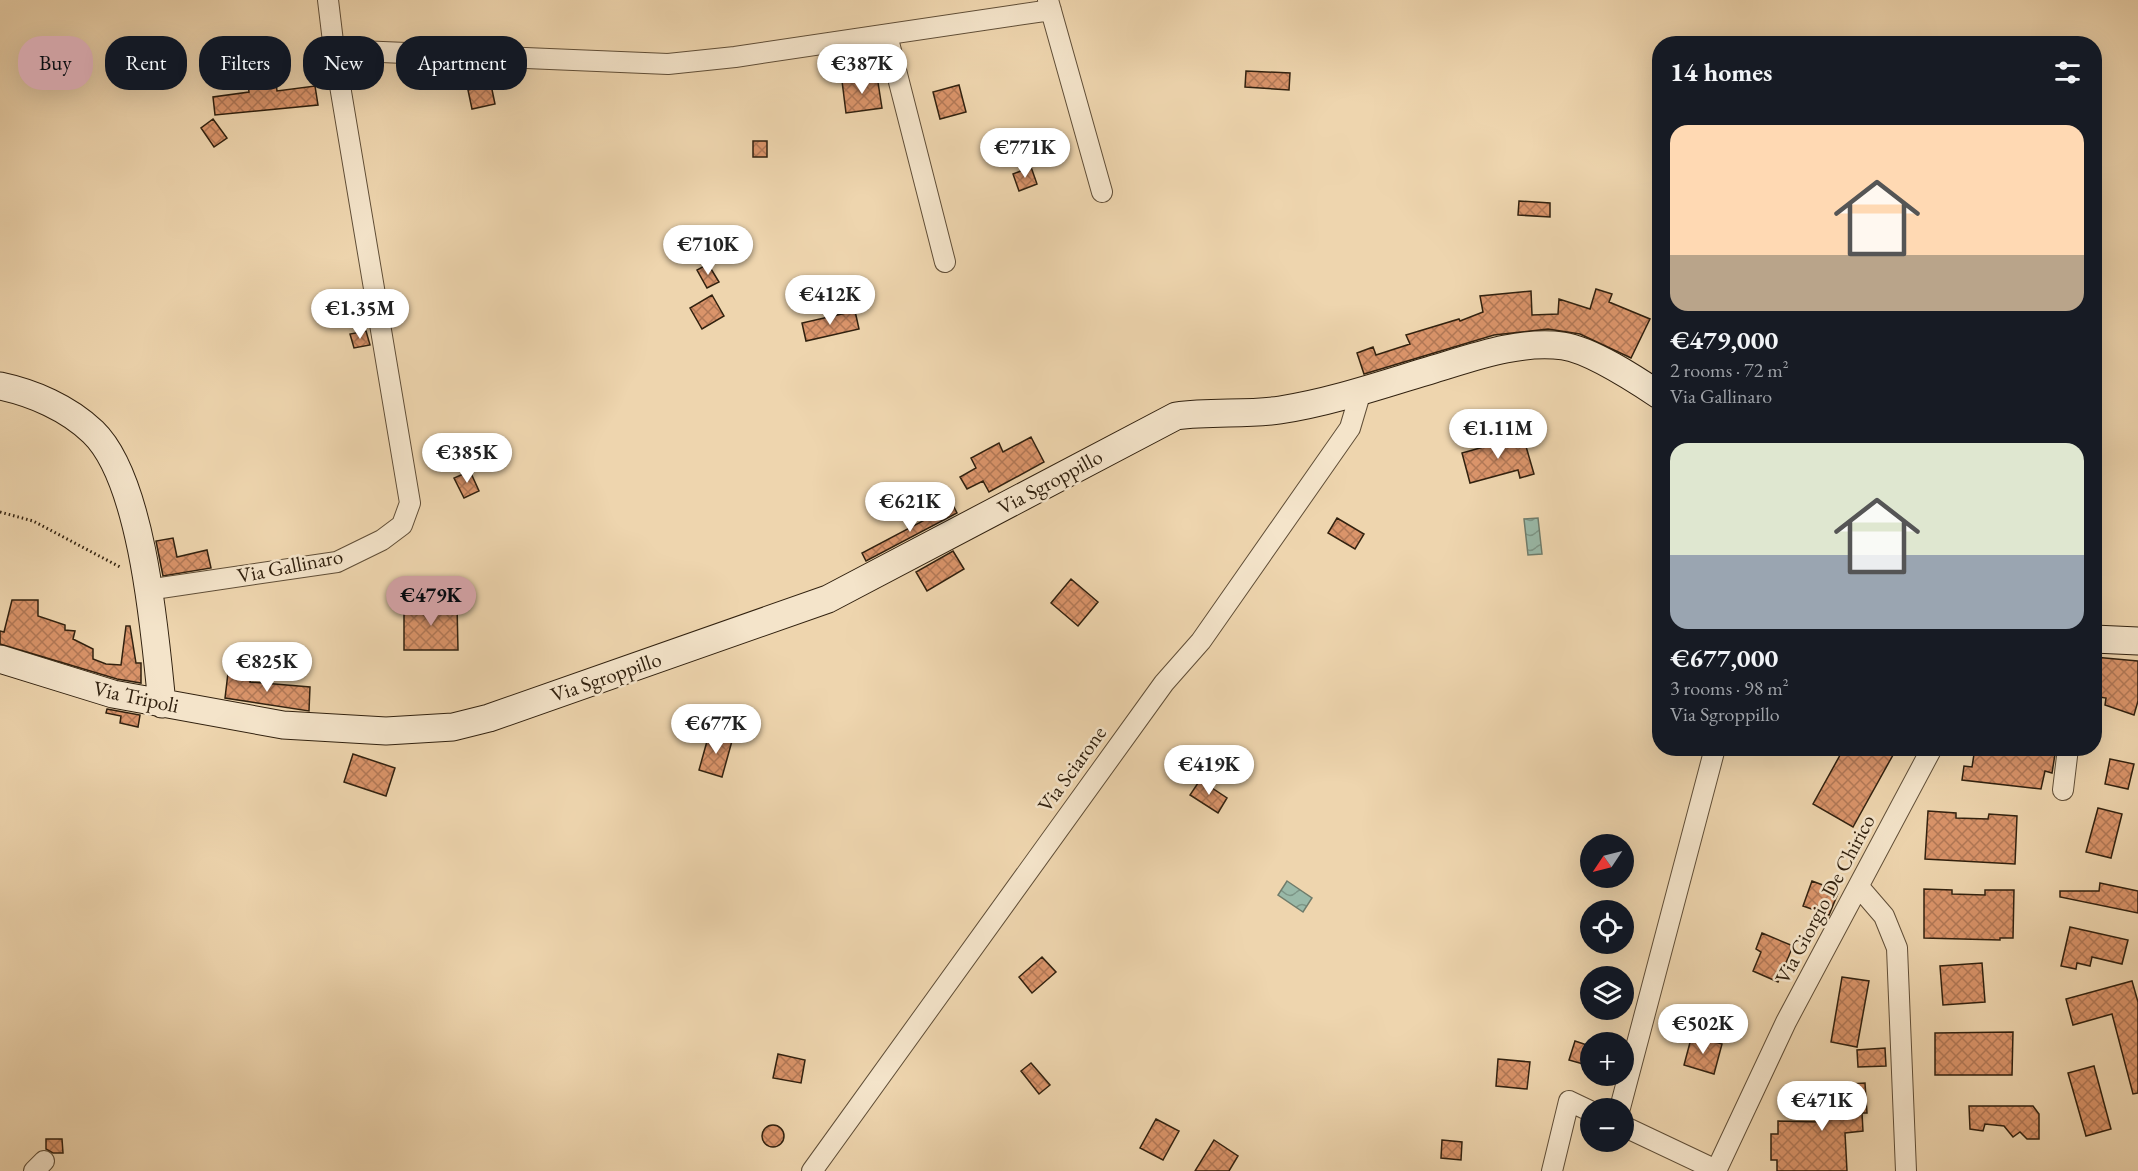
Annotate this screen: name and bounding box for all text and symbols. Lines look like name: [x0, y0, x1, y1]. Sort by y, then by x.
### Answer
chip: Buy: [18, 36, 93, 90]
chip: Rent: [105, 36, 187, 90]
chip: Filters: [199, 36, 291, 90]
chip: New: [303, 36, 384, 90]
chip: Apartment: [396, 36, 527, 90]
pin: €387K: [820, 44, 904, 95]
text: €387K: [831, 50, 893, 76]
text: 14 homes: [1670, 55, 1772, 89]
icon: filters: [2051, 56, 2084, 89]
pin: €771K: [983, 128, 1067, 179]
text: €771K: [994, 134, 1056, 160]
icon: home: [1823, 164, 1931, 272]
pin: €710K: [666, 225, 750, 276]
text: €710K: [677, 231, 739, 257]
pin: €412K: [788, 275, 872, 326]
text: €412K: [799, 281, 861, 307]
pin: €1.35M: [311, 289, 409, 340]
text: €1.35M: [325, 295, 395, 321]
text: €479,000: [1670, 323, 1778, 357]
text: 2 rooms · 72 m²: [1670, 357, 1789, 383]
text: Via Gallinaro: [1670, 383, 1772, 409]
pin: €1.11M: [1449, 409, 1547, 460]
text: €1.11M: [1463, 415, 1533, 441]
pin: €385K: [425, 433, 509, 484]
text: €385K: [436, 439, 498, 465]
street label: Via Sgroppillo: [993, 443, 1107, 521]
pin: €621K: [868, 482, 952, 533]
icon: home: [1823, 482, 1931, 590]
text: €621K: [879, 488, 941, 514]
street label: Via Gallinaro: [235, 542, 345, 589]
pin: €479K: [389, 576, 473, 627]
text: €479K: [400, 582, 462, 608]
text: €677,000: [1670, 641, 1778, 675]
pin: €825K: [225, 642, 309, 693]
street label: Via Sgroppillo: [547, 645, 665, 708]
text: €825K: [236, 648, 298, 674]
street label: Via Tripoli: [91, 674, 181, 719]
text: 3 rooms · 98 m²: [1670, 675, 1789, 701]
text: Via Sgroppillo: [1670, 701, 1780, 727]
pin: €677K: [674, 704, 758, 755]
text: €677K: [685, 710, 747, 736]
street label: Via Sciarone: [1031, 720, 1112, 817]
pin: €419K: [1167, 745, 1251, 796]
text: €419K: [1178, 751, 1240, 777]
street label: Via Giorgio De Chirico: [1769, 809, 1881, 988]
north arrow: [1580, 834, 1634, 888]
map controls: [1580, 834, 1634, 1152]
button: locate: [1580, 900, 1634, 954]
button: layers: [1580, 966, 1634, 1020]
pin: €502K: [1661, 1004, 1745, 1055]
text: €502K: [1672, 1010, 1734, 1036]
button: +: [1580, 1032, 1634, 1086]
pin: €471K: [1780, 1081, 1864, 1132]
text: €471K: [1791, 1087, 1853, 1113]
button: −: [1580, 1098, 1634, 1152]

